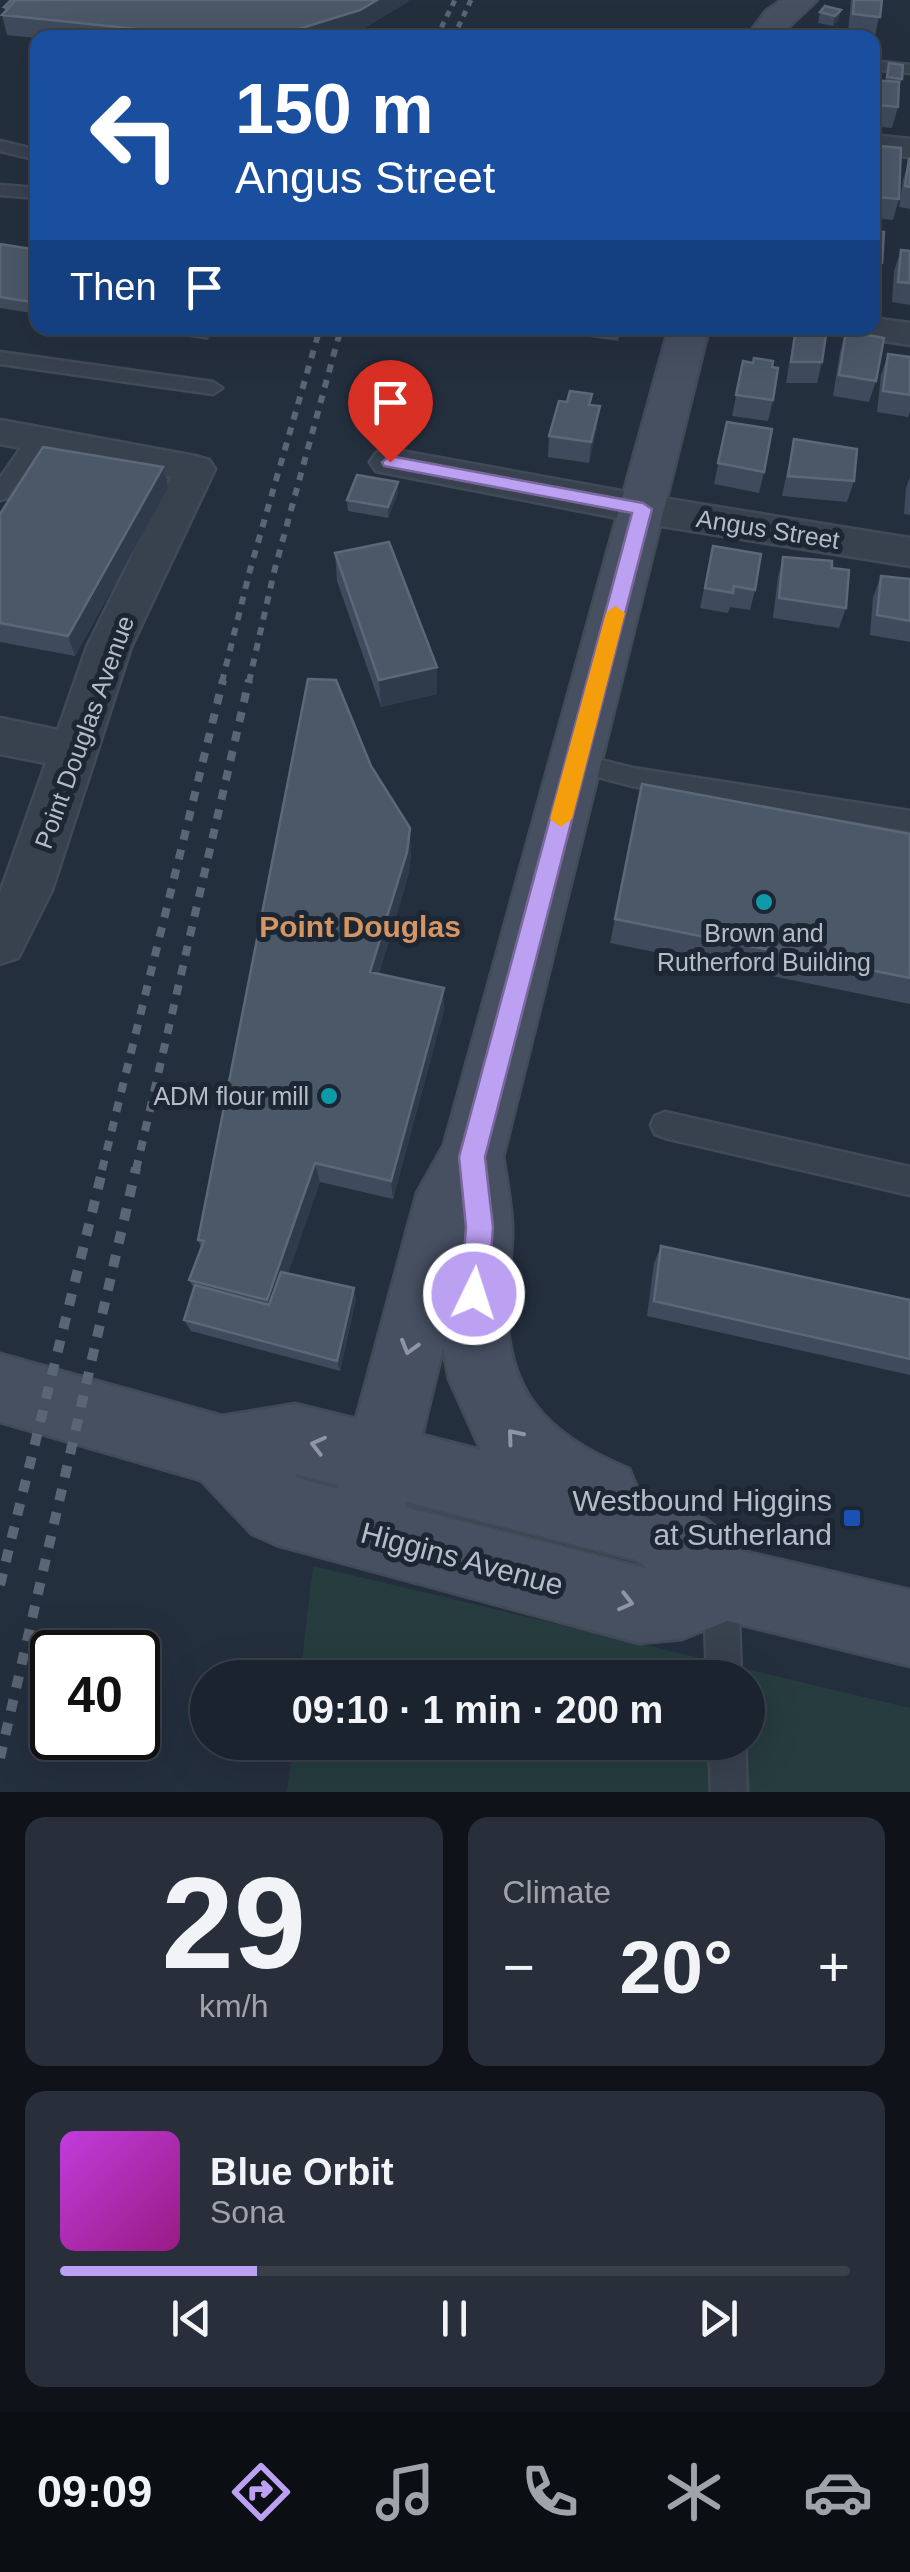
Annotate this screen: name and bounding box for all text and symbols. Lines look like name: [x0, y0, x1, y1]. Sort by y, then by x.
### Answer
icon: left: [70, 70, 200, 200]
text: 150 m: [235, 70, 433, 148]
text: Angus Street: [235, 152, 495, 203]
icon: arrive: [177, 260, 232, 315]
text: Then: [70, 266, 157, 308]
pin: [348, 360, 433, 463]
icon: arrive: [363, 375, 418, 430]
street label: Angus Street: [694, 504, 842, 554]
street label: Point Douglas Avenue: [29, 612, 139, 852]
marker: Brown and Rutherford Building: [753, 891, 775, 913]
district label: Point Douglas: [259, 910, 461, 943]
place label: Brown and Rutherford Building: [657, 919, 871, 976]
place label: ADM flour mill: [153, 1082, 309, 1110]
marker: ADM flour mill: [318, 1085, 340, 1107]
position arrow: [422, 1242, 526, 1346]
one-way arrow: [400, 1338, 421, 1355]
one-way arrow: [508, 1430, 526, 1448]
one-way arrow: [310, 1436, 327, 1457]
place label: Westbound Higgins at Sutherland: [572, 1484, 832, 1551]
marker: Westbound Higgins at Sutherland: [841, 1507, 863, 1529]
street label: Higgins Avenue: [357, 1516, 567, 1601]
one-way arrow: [617, 1590, 634, 1611]
speed limit sign: 40: [30, 1630, 160, 1760]
text: 09:10 · 1 min · 200 m: [292, 1689, 663, 1731]
text: 29: [161, 1850, 306, 1996]
text: Climate: [503, 1874, 611, 1910]
text: 20°: [620, 1925, 733, 2009]
text: −: [503, 1936, 535, 1998]
text: +: [818, 1936, 850, 1998]
text: km/h: [199, 1988, 268, 2024]
text: Blue Orbit: [210, 2151, 394, 2193]
text: Sona: [210, 2194, 285, 2230]
icon: previous: [164, 2291, 219, 2346]
icon: pause: [427, 2291, 482, 2346]
icon: next: [691, 2291, 746, 2346]
icon: directions: [226, 2457, 296, 2527]
icon: music: [370, 2457, 440, 2527]
icon: phone: [515, 2457, 585, 2527]
icon: climate: [659, 2457, 729, 2527]
icon: car: [803, 2457, 873, 2527]
text: 09:09: [37, 2466, 152, 2517]

